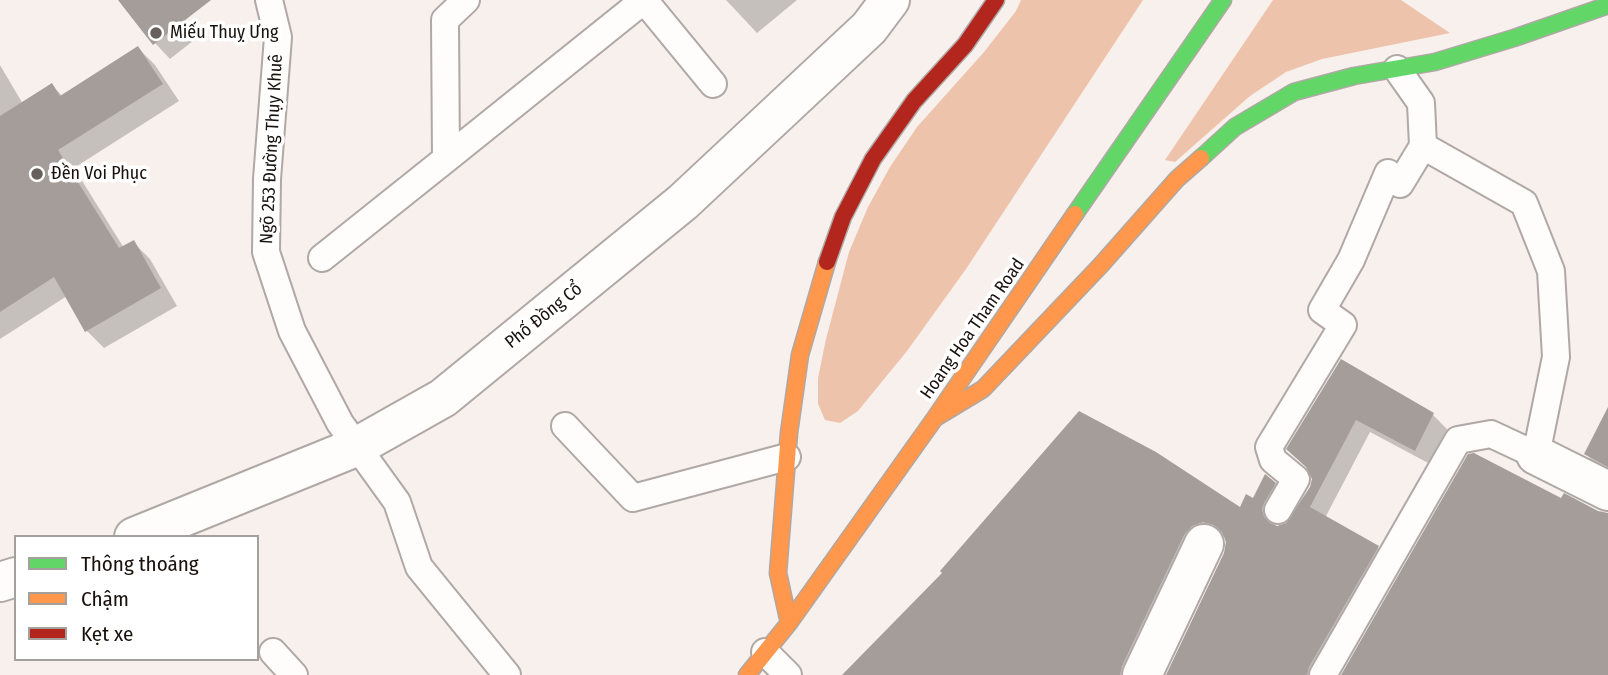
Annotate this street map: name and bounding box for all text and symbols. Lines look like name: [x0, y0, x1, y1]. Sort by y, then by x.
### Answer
place label: Miếu Thuỵ Ưng: [170, 22, 278, 44]
marker: Miếu Thuỵ Ưng: [148, 25, 164, 41]
street label: Ngõ 253 Đường Thụy Khuê: [256, 53, 288, 245]
place label: Đền Voi Phục: [51, 163, 147, 185]
marker: Đền Voi Phục: [29, 166, 45, 182]
street label: Hoang Hoa Tham Road: [916, 255, 1030, 403]
street label: Phố Đồng Cổ: [501, 278, 587, 354]
legend: [14, 535, 259, 661]
text: Thông thoáng: [81, 551, 199, 577]
text: Chậm: [81, 586, 129, 612]
text: Kẹt xe: [81, 621, 133, 647]

